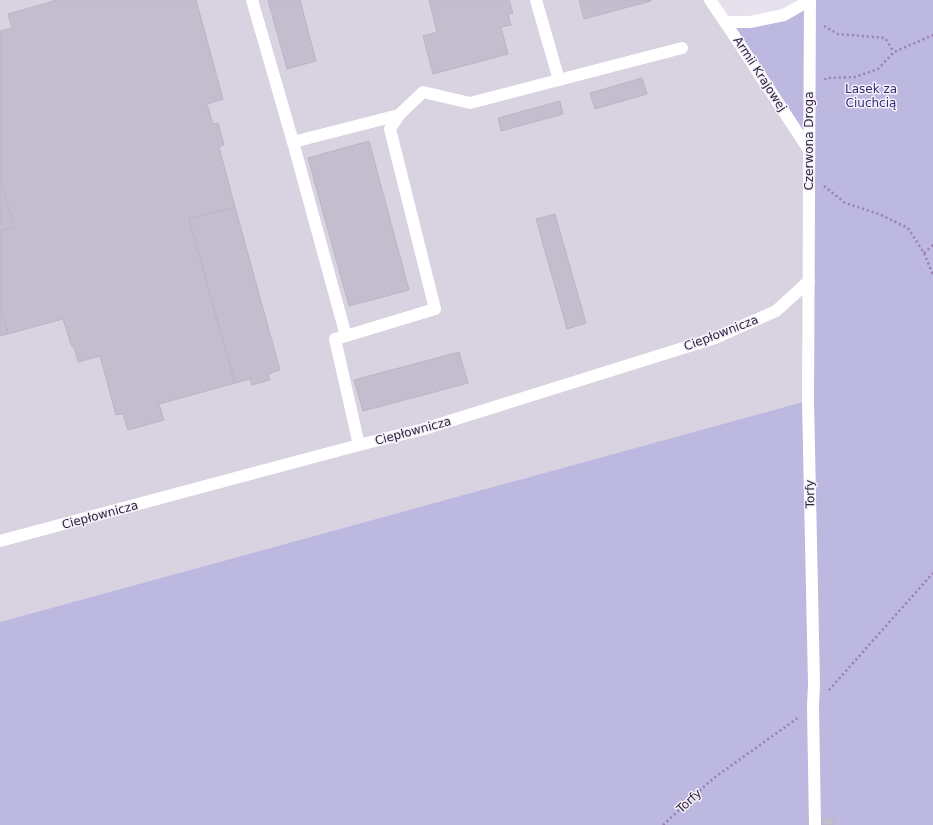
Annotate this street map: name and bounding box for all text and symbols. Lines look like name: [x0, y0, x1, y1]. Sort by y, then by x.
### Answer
street label: Armii Krajowej: [731, 34, 789, 114]
park label: Lasek za Ciuchcią: [845, 82, 897, 110]
street label: Czerwona Droga: [802, 91, 816, 191]
street label: Ciepłownicza: [682, 312, 760, 354]
street label: Ciepłownicza: [373, 414, 453, 448]
street label: Torfy: [803, 480, 817, 509]
street label: Ciepłownicza: [60, 498, 140, 532]
street label: Torfy: [673, 786, 704, 817]

